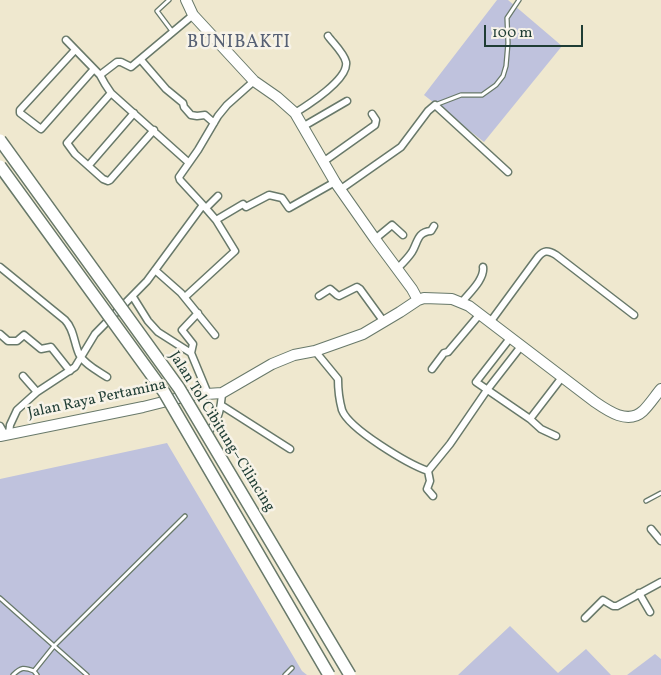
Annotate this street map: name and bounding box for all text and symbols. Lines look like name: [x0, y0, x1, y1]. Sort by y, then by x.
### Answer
scale bar: [486, 15, 585, 47]
text: 100 m: [492, 23, 532, 44]
district label: BUNIBAKTI: [186, 33, 292, 55]
street label: Jalan Tol Cibitung–Cilincing: [164, 349, 278, 515]
street label: Jalan Raya Pertamina: [26, 377, 168, 423]

